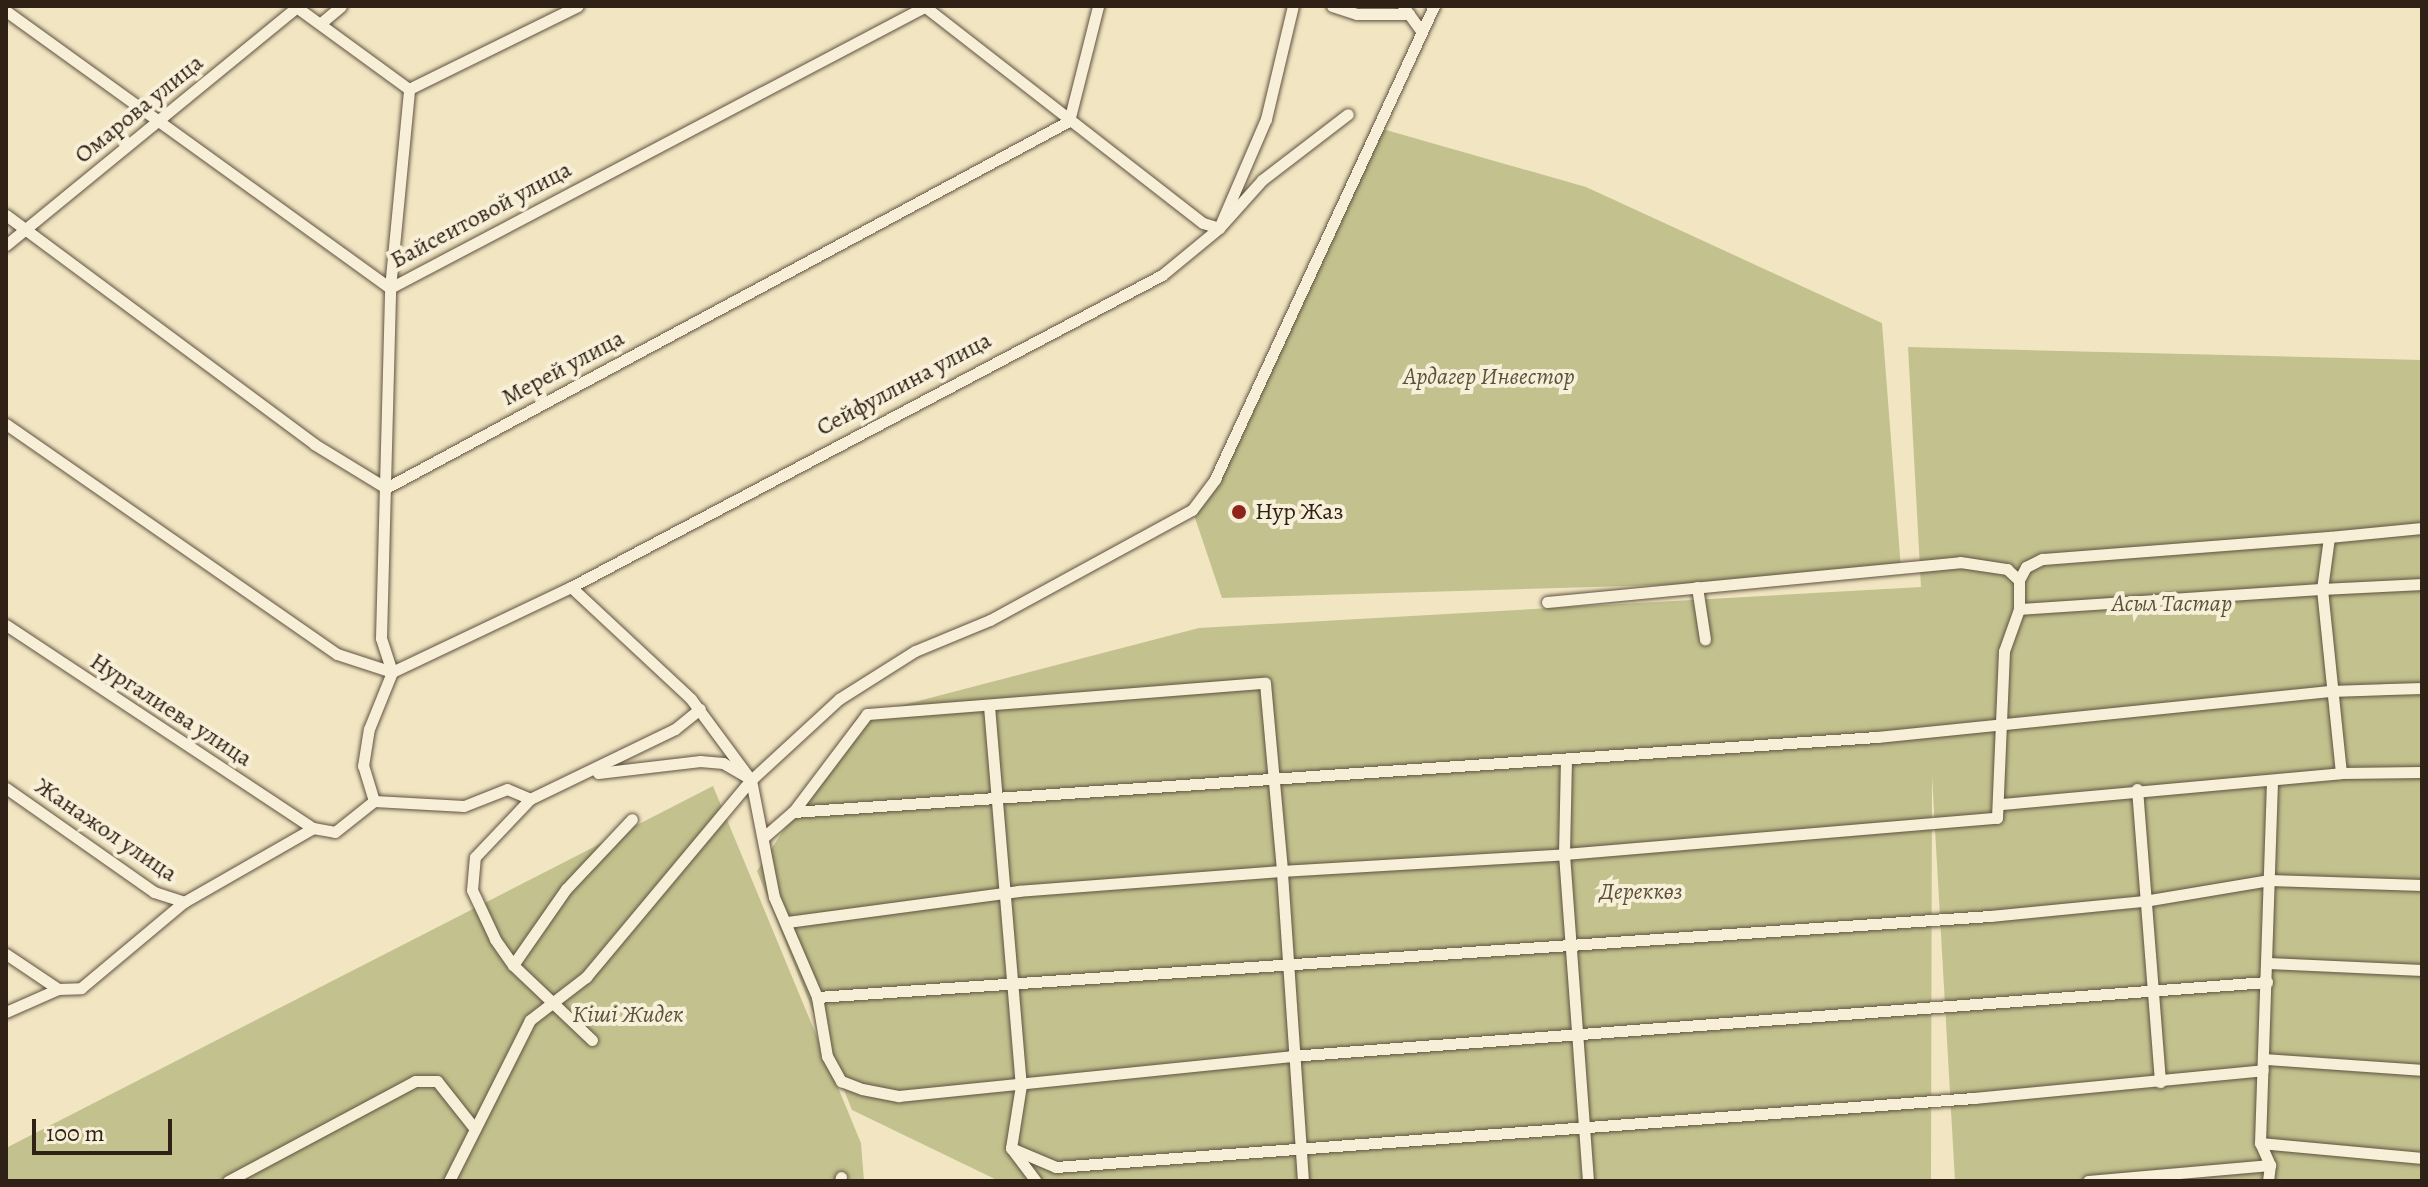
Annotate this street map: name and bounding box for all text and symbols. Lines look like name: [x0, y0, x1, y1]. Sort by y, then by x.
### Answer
street label: Омарова улица: [69, 48, 209, 170]
street label: Байсеитовой улица: [386, 155, 576, 275]
street label: Мерей улица: [497, 324, 629, 412]
street label: Сейфуллина улица: [812, 326, 996, 442]
park label: Ардагер Инвестор: [1403, 363, 1575, 391]
place label: Нур Жаз: [1255, 498, 1344, 526]
marker: Нур Жаз: [1230, 503, 1248, 521]
park label: Асыл Тастар: [2112, 590, 2232, 618]
street label: Нургалиева улица: [85, 647, 257, 773]
street label: Жанажол улица: [29, 772, 183, 888]
park label: Дереккөз: [1600, 878, 1682, 906]
park label: Кіші Жидек: [572, 1001, 684, 1029]
scale bar: [36, 1103, 176, 1153]
text: 100 m: [46, 1117, 105, 1149]

